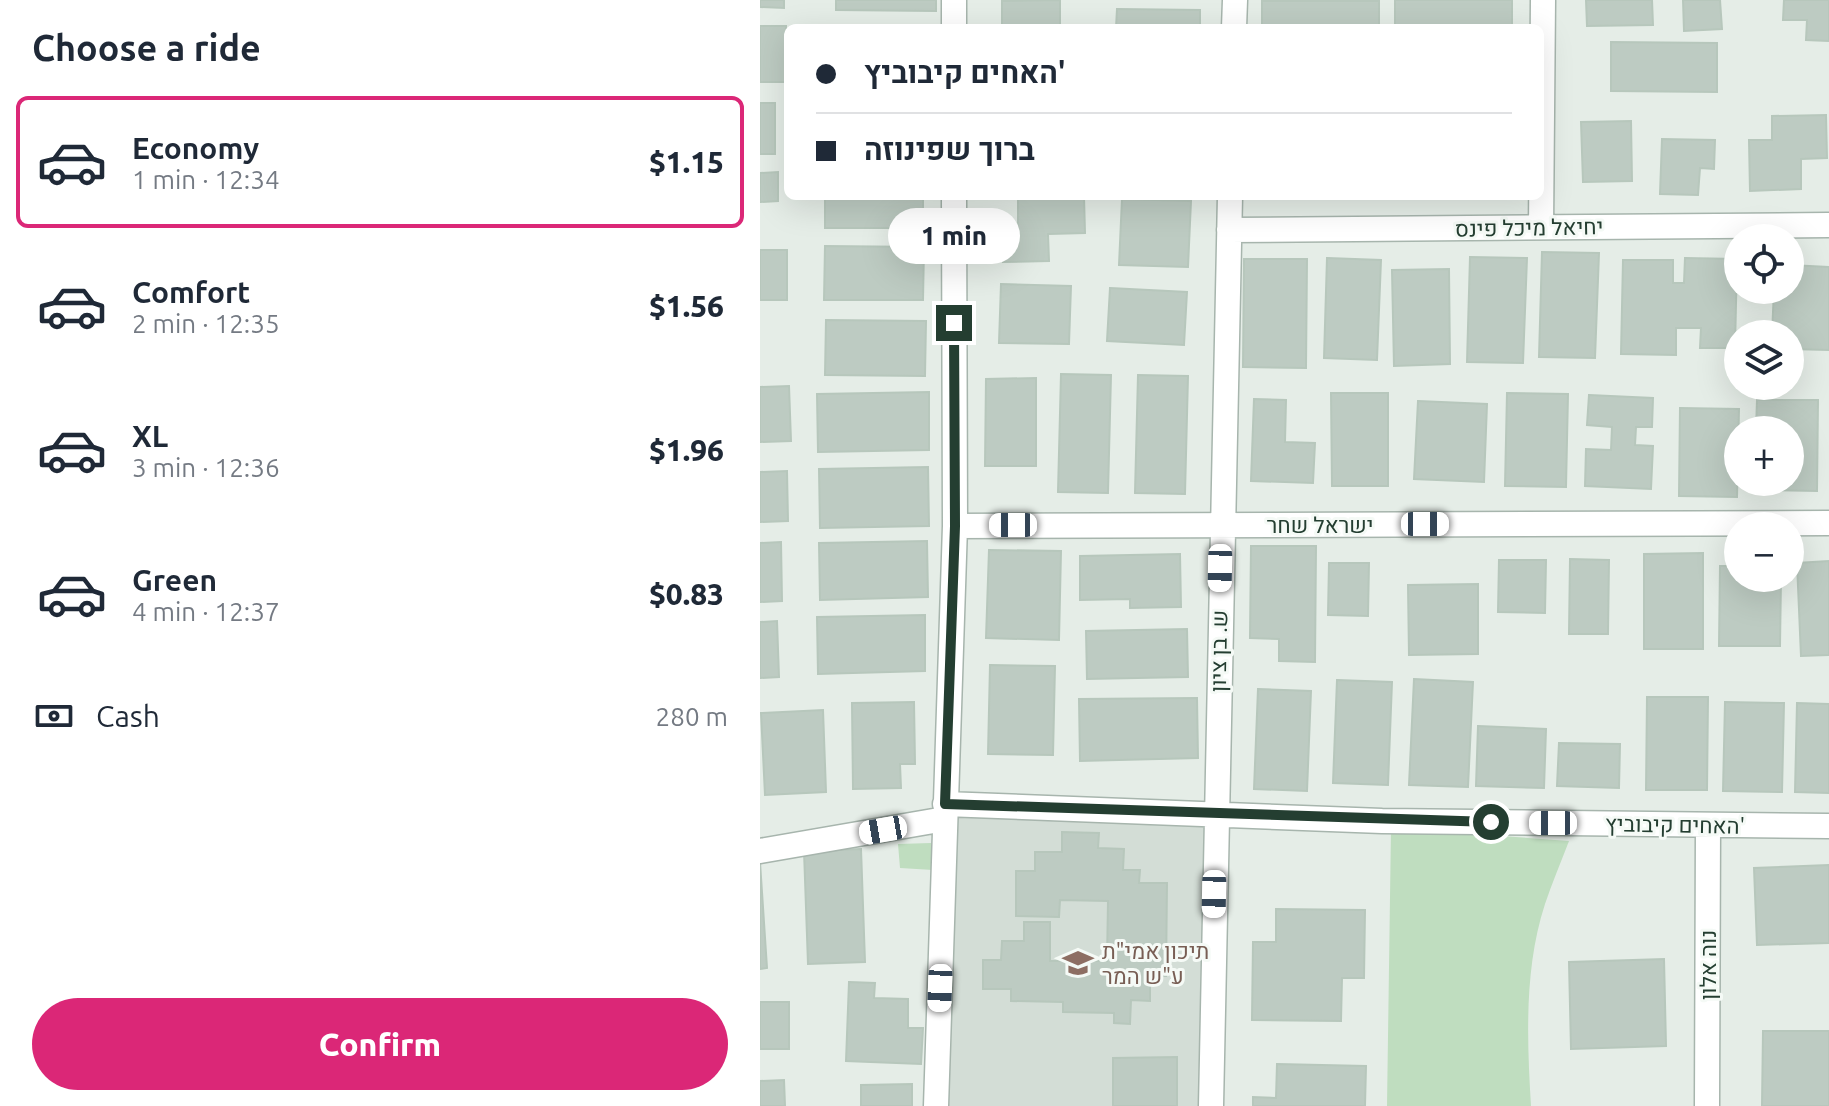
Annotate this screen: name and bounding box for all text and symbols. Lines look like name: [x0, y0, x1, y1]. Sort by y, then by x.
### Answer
text: Choose a ride: [32, 27, 261, 68]
text: האחים קיבוביץ': [864, 55, 1065, 89]
icon: car: [36, 126, 108, 198]
text: Economy: [132, 131, 259, 165]
text: ברוך שפינוזה: [864, 132, 1035, 166]
text: $1.15: [649, 145, 724, 179]
text: 1 min · 12:34: [132, 165, 280, 194]
callout: 1 min: [888, 207, 1020, 263]
street label: יחיאל מיכל פינס: [1455, 213, 1603, 241]
text: 1 min: [921, 221, 987, 250]
map controls: [1724, 224, 1804, 592]
button: locate: [1724, 224, 1804, 304]
icon: car: [36, 270, 108, 342]
text: Comfort: [132, 275, 250, 309]
text: $1.56: [649, 289, 724, 323]
route end: [936, 305, 972, 341]
text: 2 min · 12:35: [132, 309, 280, 338]
button: layers: [1724, 320, 1804, 400]
icon: car: [36, 414, 108, 486]
button: +: [1724, 416, 1804, 496]
text: XL: [132, 419, 168, 453]
text: $1.96: [649, 433, 724, 467]
text: 3 min · 12:36: [132, 453, 280, 482]
street label: ישראל שחר: [1267, 512, 1373, 537]
car: [1401, 512, 1449, 536]
button: −: [1724, 512, 1804, 592]
car: [989, 513, 1037, 537]
car: [1208, 544, 1232, 592]
icon: car: [36, 558, 108, 630]
text: Green: [132, 563, 217, 597]
text: $0.83: [649, 577, 724, 611]
text: 4 min · 12:37: [132, 597, 280, 626]
street label: ש. בן ציון: [1205, 610, 1231, 692]
icon: cash: [32, 694, 76, 738]
text: Cash: [96, 699, 160, 733]
text: 280 m: [656, 702, 728, 731]
route start: [1473, 804, 1509, 840]
street label: האחים קיבוביץ': [1605, 810, 1745, 838]
car: [1529, 811, 1577, 835]
car: [857, 814, 909, 846]
car: [1202, 870, 1226, 918]
street label: נוה אלון: [1695, 930, 1720, 1000]
place label: תיכון אמי"ת ע"ש המר: [1102, 938, 1209, 988]
school or university icon: תיכון אמי"ת ע"ש המר: [1061, 946, 1095, 980]
car: [927, 964, 953, 1012]
button: Confirm: [32, 998, 728, 1090]

